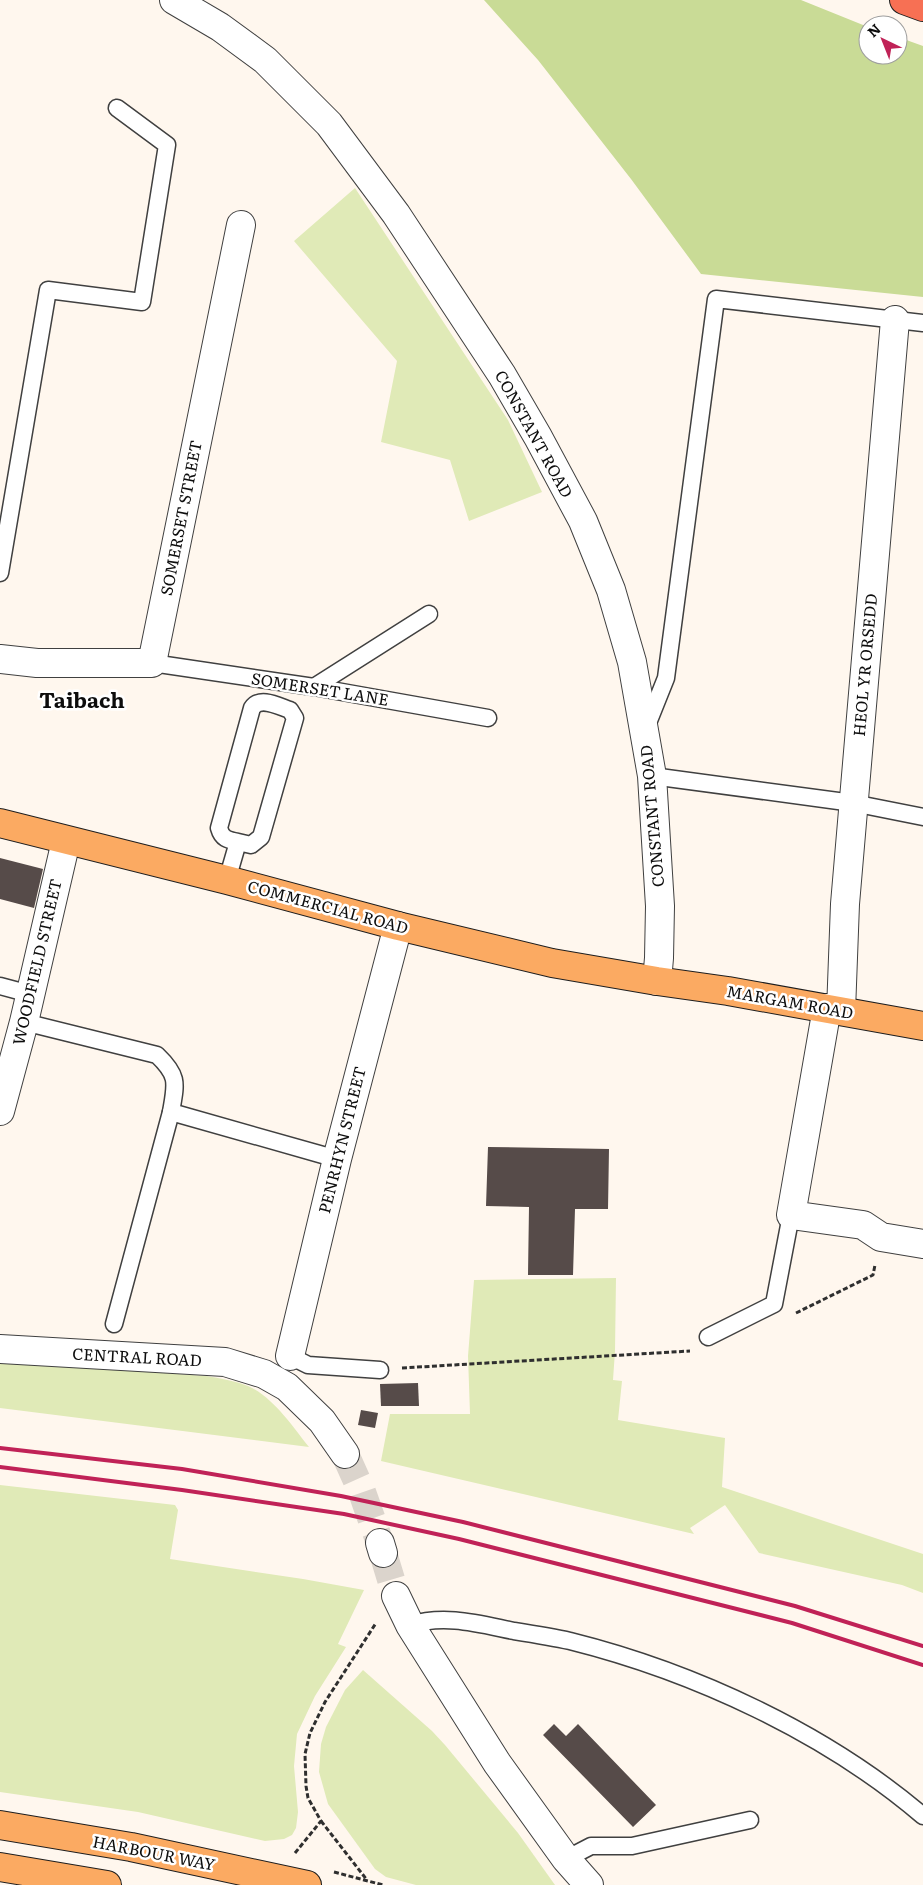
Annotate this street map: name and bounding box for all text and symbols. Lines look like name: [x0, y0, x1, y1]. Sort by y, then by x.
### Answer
north arrow: [858, 15, 908, 65]
text: N: [862, 18, 885, 41]
street label: CONSTANT ROAD: [490, 365, 580, 502]
street label: SOMERSET STREET: [153, 438, 207, 598]
street label: HEOL YR ORSEDD: [846, 593, 882, 737]
street label: SOMERSET LANE: [250, 665, 391, 711]
district label: Taibach: [39, 683, 125, 714]
street label: CONSTANT ROAD: [633, 744, 669, 888]
street label: COMMERCIAL ROAD: [245, 873, 411, 939]
street label: WOODFIELD STREET: [5, 876, 67, 1047]
street label: MARGAM ROAD: [725, 978, 855, 1024]
street label: PENRHYN STREET: [311, 1064, 371, 1216]
street label: CENTRAL ROAD: [72, 1341, 202, 1371]
street label: HARBOUR WAY: [91, 1828, 218, 1876]

